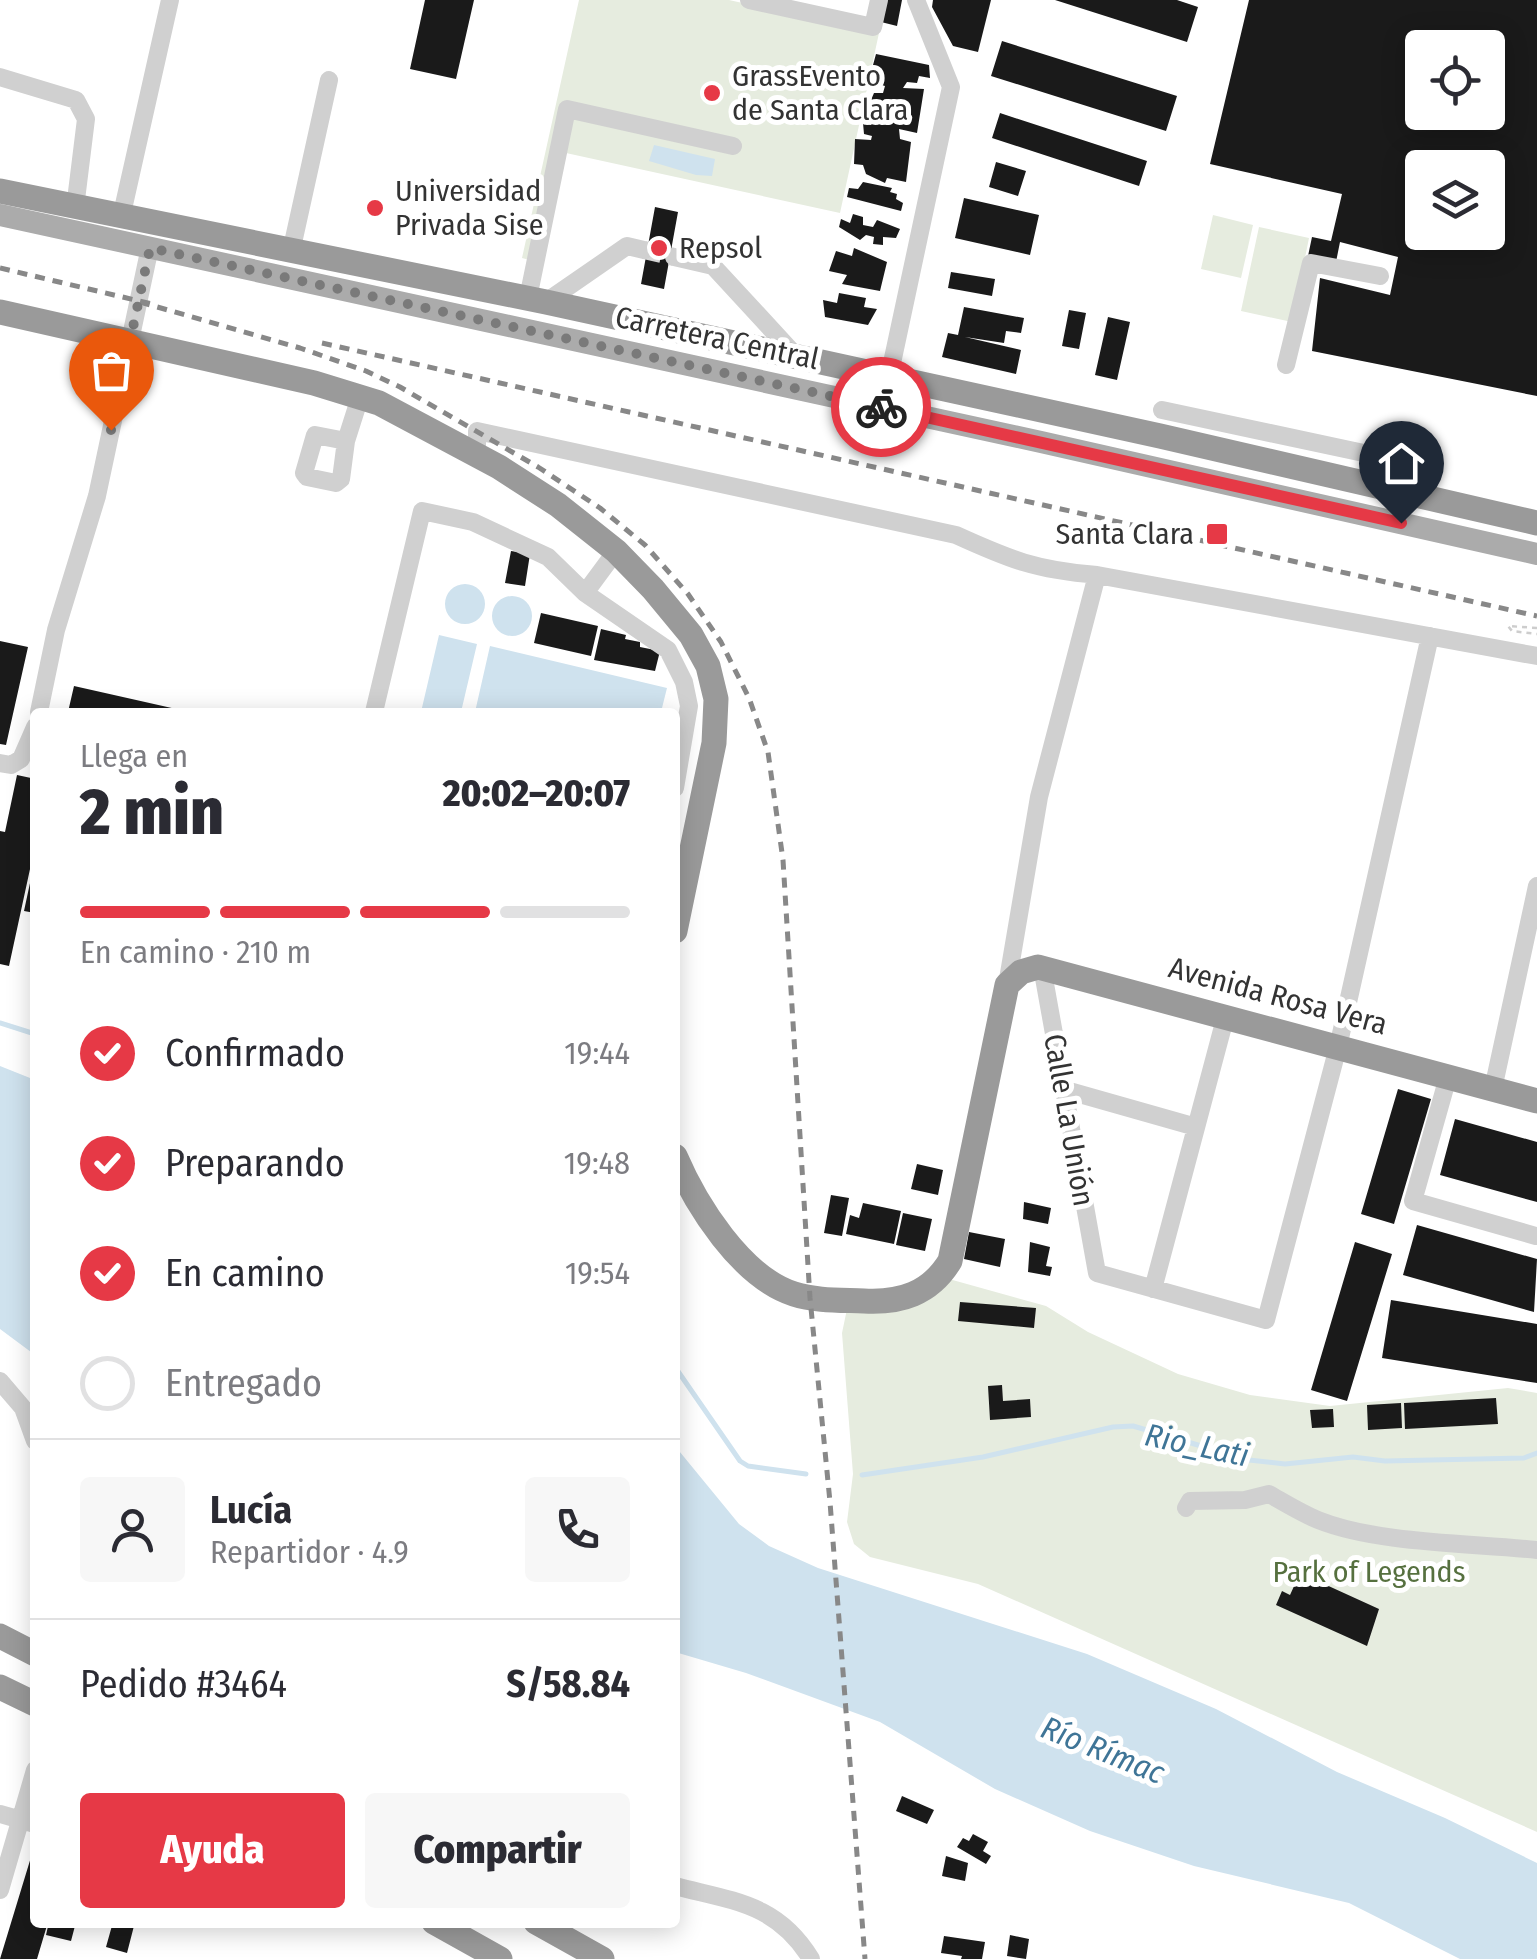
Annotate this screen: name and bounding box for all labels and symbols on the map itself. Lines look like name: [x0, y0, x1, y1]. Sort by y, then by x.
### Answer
place label: GrassEvento de Santa Clara: [732, 58, 908, 128]
marker: GrassEvento de Santa Clara: [701, 82, 723, 104]
place label: Universidad Privada Sise: [395, 173, 544, 243]
marker: Universidad Privada Sise: [364, 197, 386, 219]
place label: Repsol: [679, 230, 762, 266]
marker: Repsol: [648, 237, 670, 259]
street label: Carretera Central: [612, 299, 822, 377]
pin: [69, 328, 154, 431]
courier: [831, 357, 931, 457]
pin: [1359, 421, 1444, 524]
place label: Santa Clara: [1056, 516, 1194, 552]
marker: Santa Clara: [1204, 521, 1230, 547]
street label: Avenida Rosa Vera: [1165, 950, 1391, 1042]
street label: Calle La Unión: [1036, 1031, 1102, 1209]
water label: Rio_Lati: [1142, 1415, 1252, 1475]
park label: Park of Legends: [1273, 1554, 1465, 1590]
water label: Río Rímac: [1036, 1708, 1171, 1792]

